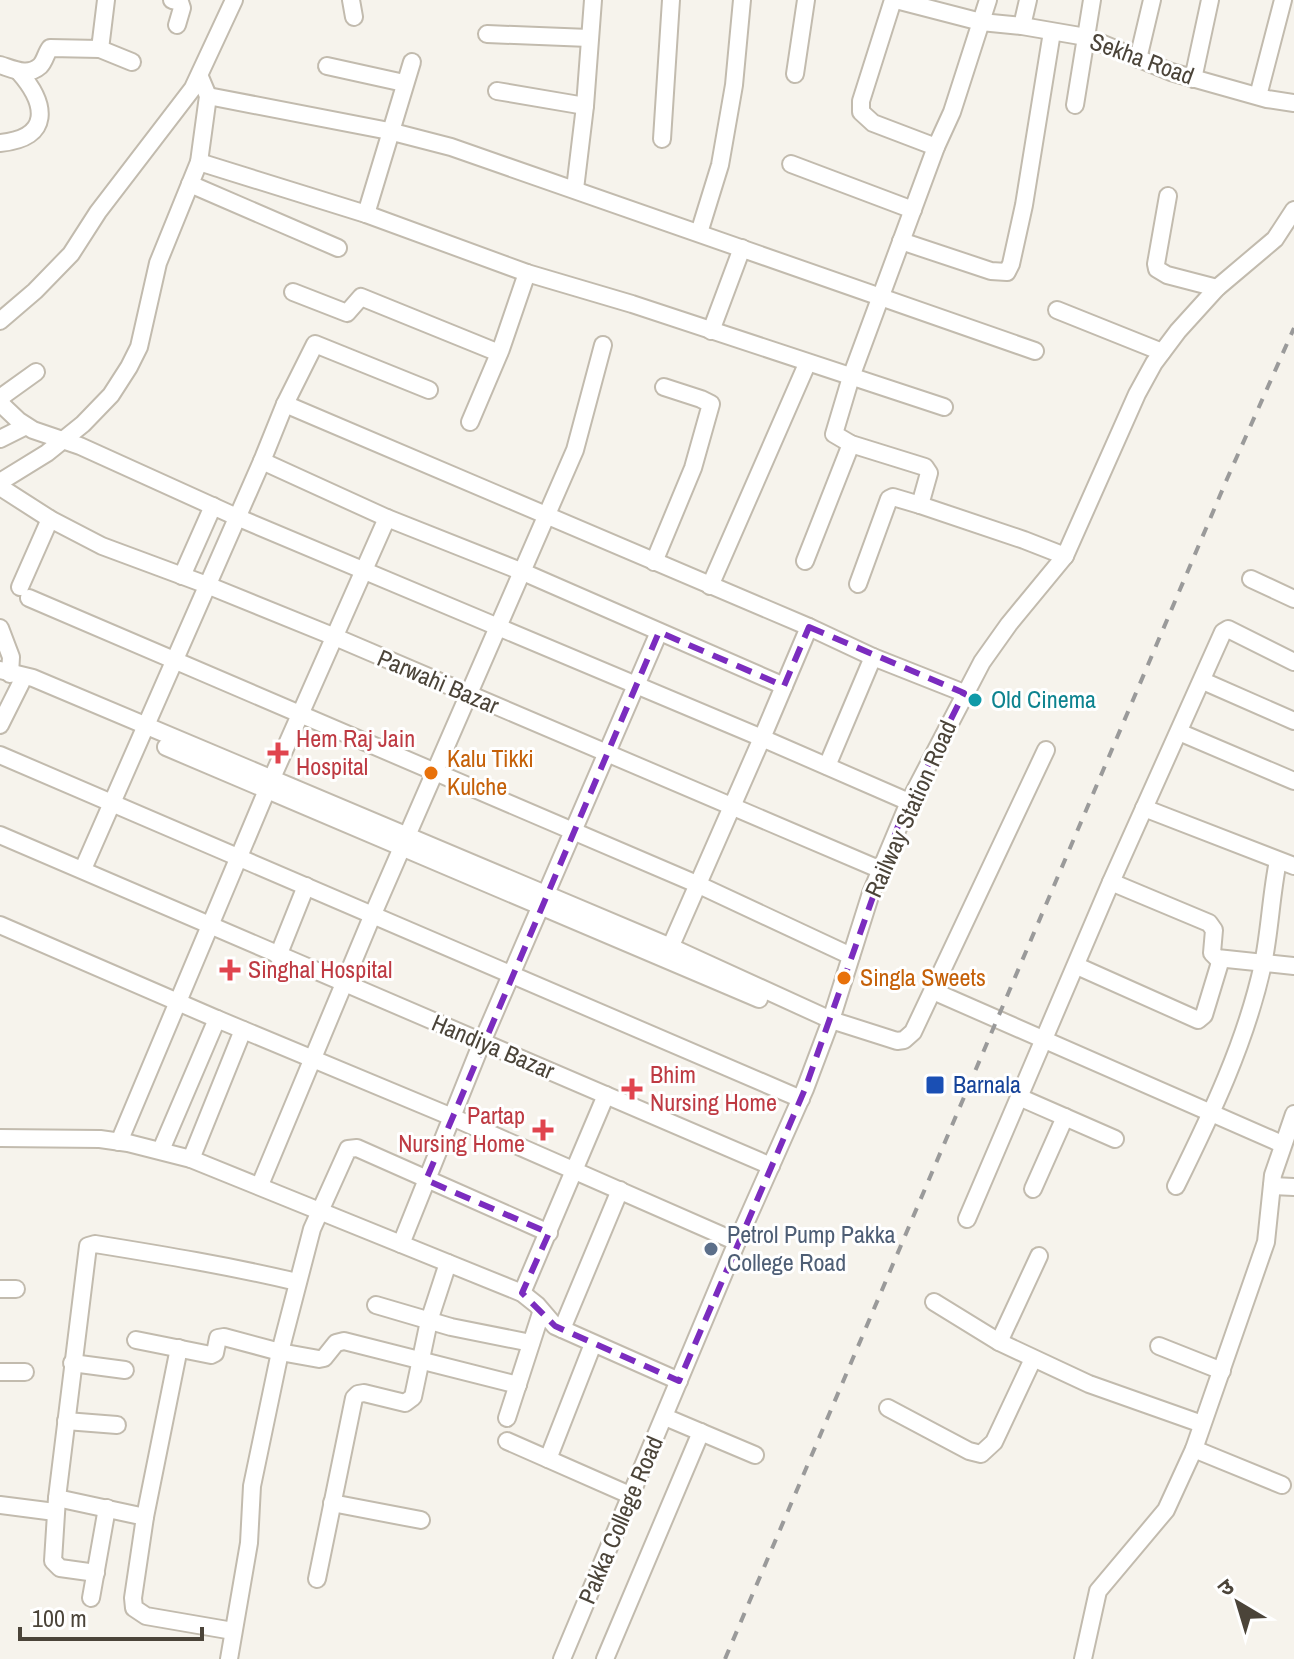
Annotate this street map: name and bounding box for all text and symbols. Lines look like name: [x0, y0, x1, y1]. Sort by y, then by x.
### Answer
street label: Sekha Road: [1086, 25, 1199, 92]
street label: Parwahi Bazar: [373, 641, 504, 721]
place label: Old Cinema: [991, 683, 1096, 715]
marker: Old Cinema: [966, 691, 984, 709]
street label: Railway Station Road: [857, 715, 963, 902]
place label: Hem Raj Jain Hospital: [296, 722, 415, 782]
marker: Hem Raj Jain Hospital: [267, 742, 289, 764]
place label: Kalu Tikki Kulche: [447, 742, 534, 802]
marker: Kalu Tikki Kulche: [422, 764, 440, 782]
place label: Singhal Hospital: [248, 953, 392, 985]
marker: Singhal Hospital: [219, 959, 241, 981]
place label: Singla Sweets: [860, 961, 986, 993]
marker: Singla Sweets: [835, 969, 853, 987]
street label: Handiya Bazar: [427, 1006, 560, 1086]
place label: Bhim Nursing Home: [650, 1058, 777, 1118]
place label: Barnala: [953, 1068, 1021, 1100]
marker: Barnala: [924, 1074, 946, 1096]
marker: Bhim Nursing Home: [621, 1078, 643, 1100]
place label: Partap Nursing Home: [398, 1099, 525, 1159]
marker: Partap Nursing Home: [532, 1119, 554, 1141]
place label: Petrol Pump Pakka College Road: [727, 1218, 896, 1278]
marker: Petrol Pump Pakka College Road: [702, 1240, 720, 1258]
street label: Pakka College Road: [570, 1431, 670, 1608]
north arrow: [1198, 1563, 1278, 1643]
text: उ: [1211, 1571, 1241, 1603]
scale bar: [20, 1591, 202, 1641]
text: 100 m: [32, 1602, 87, 1634]

